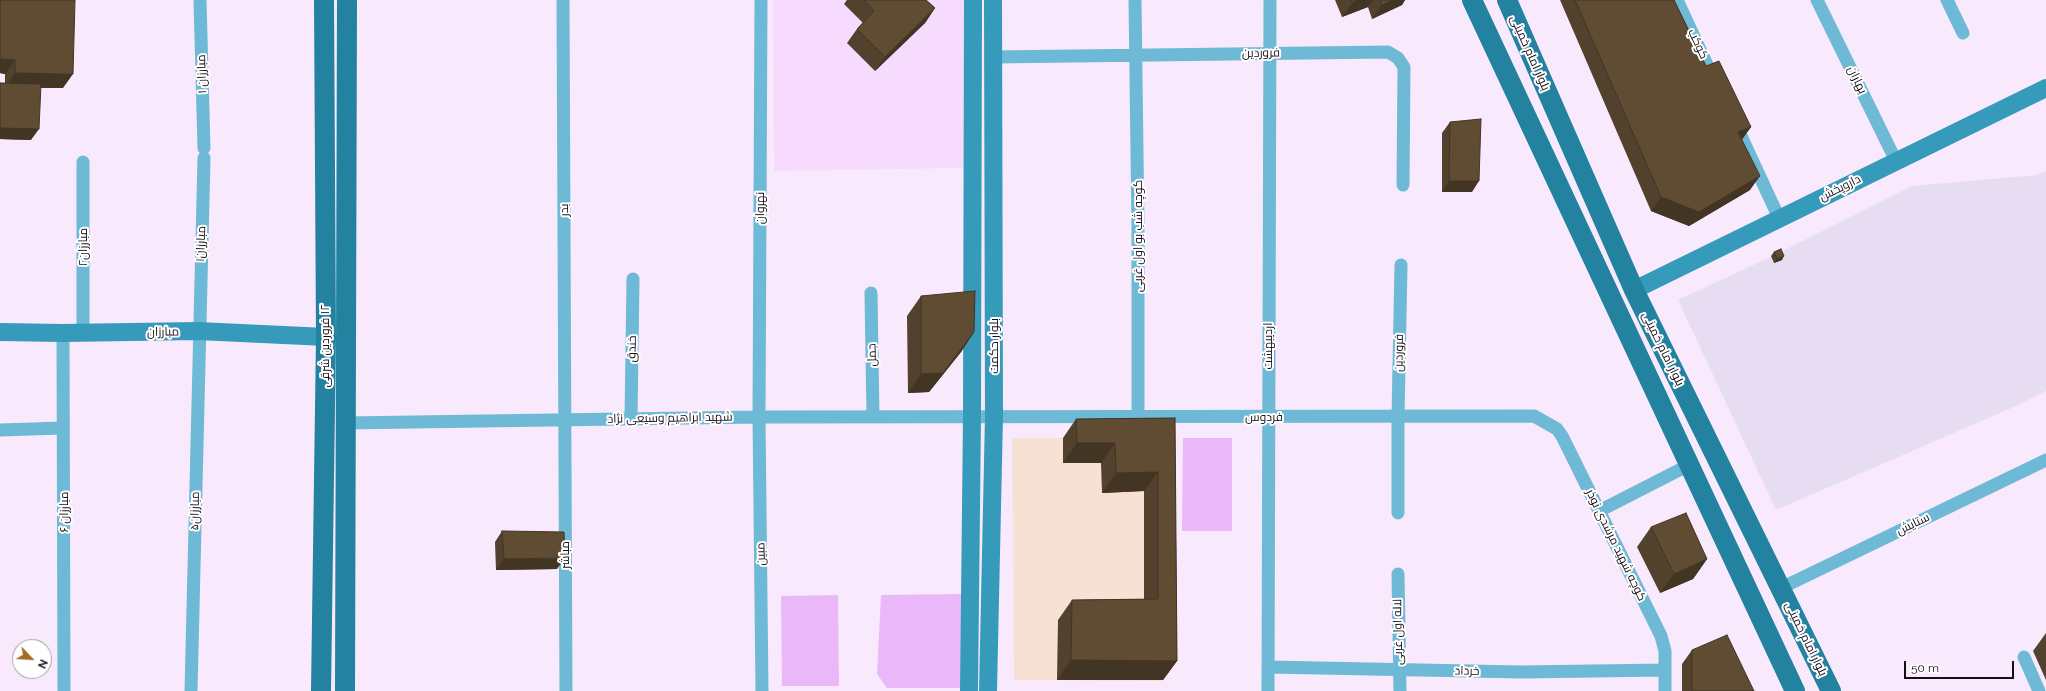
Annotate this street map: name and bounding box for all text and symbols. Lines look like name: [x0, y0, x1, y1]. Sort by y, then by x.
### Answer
street label: بلوار امام خمینی: [1507, 13, 1553, 93]
street label: کوکب: [1685, 27, 1711, 61]
street label: فروردین: [1242, 45, 1280, 61]
street label: مبارزان ۱: [194, 54, 210, 94]
street label: بهاران: [1844, 64, 1870, 96]
street label: داروپخش: [1817, 172, 1863, 204]
street label: کوچه شب بو اول غربی: [1131, 180, 1145, 292]
street label: نهروان: [753, 192, 767, 224]
street label: بدر: [557, 204, 571, 216]
street label: مبارزان۱: [193, 226, 209, 262]
street label: مبارزان۲: [76, 228, 90, 266]
street label: ١٢ فروردین شرقی: [318, 305, 332, 387]
street label: بلوار امام خمینی: [1639, 310, 1687, 388]
street label: بلوار حکمت: [987, 318, 1001, 374]
street label: اردیبهشت: [1261, 323, 1275, 369]
street label: مبارزان: [147, 325, 179, 339]
street label: فروردین: [1391, 334, 1407, 372]
street label: خندق: [625, 335, 639, 363]
street label: جمل: [865, 343, 879, 367]
street label: شهید ابراهیم وسیعی نژاد: [607, 410, 733, 426]
street label: فردوس: [1245, 410, 1283, 424]
street label: کوچه شهید مرشدی نوذر: [1583, 487, 1649, 603]
street label: مبارزان ۶: [57, 491, 71, 533]
street label: مبارزان۵: [187, 491, 203, 531]
street label: ستایش: [1894, 510, 1932, 538]
street label: مباشر: [558, 541, 572, 569]
street label: مبین: [754, 542, 768, 566]
street label: لاله اول غربی: [1390, 599, 1406, 665]
street label: بلوار امام خمینی: [1782, 600, 1830, 678]
north arrow: [12, 639, 52, 679]
scale bar: [1906, 653, 2016, 679]
text: N: [35, 657, 50, 670]
text: 50 m: [1911, 661, 1939, 675]
street label: خرداد: [1454, 664, 1480, 678]

